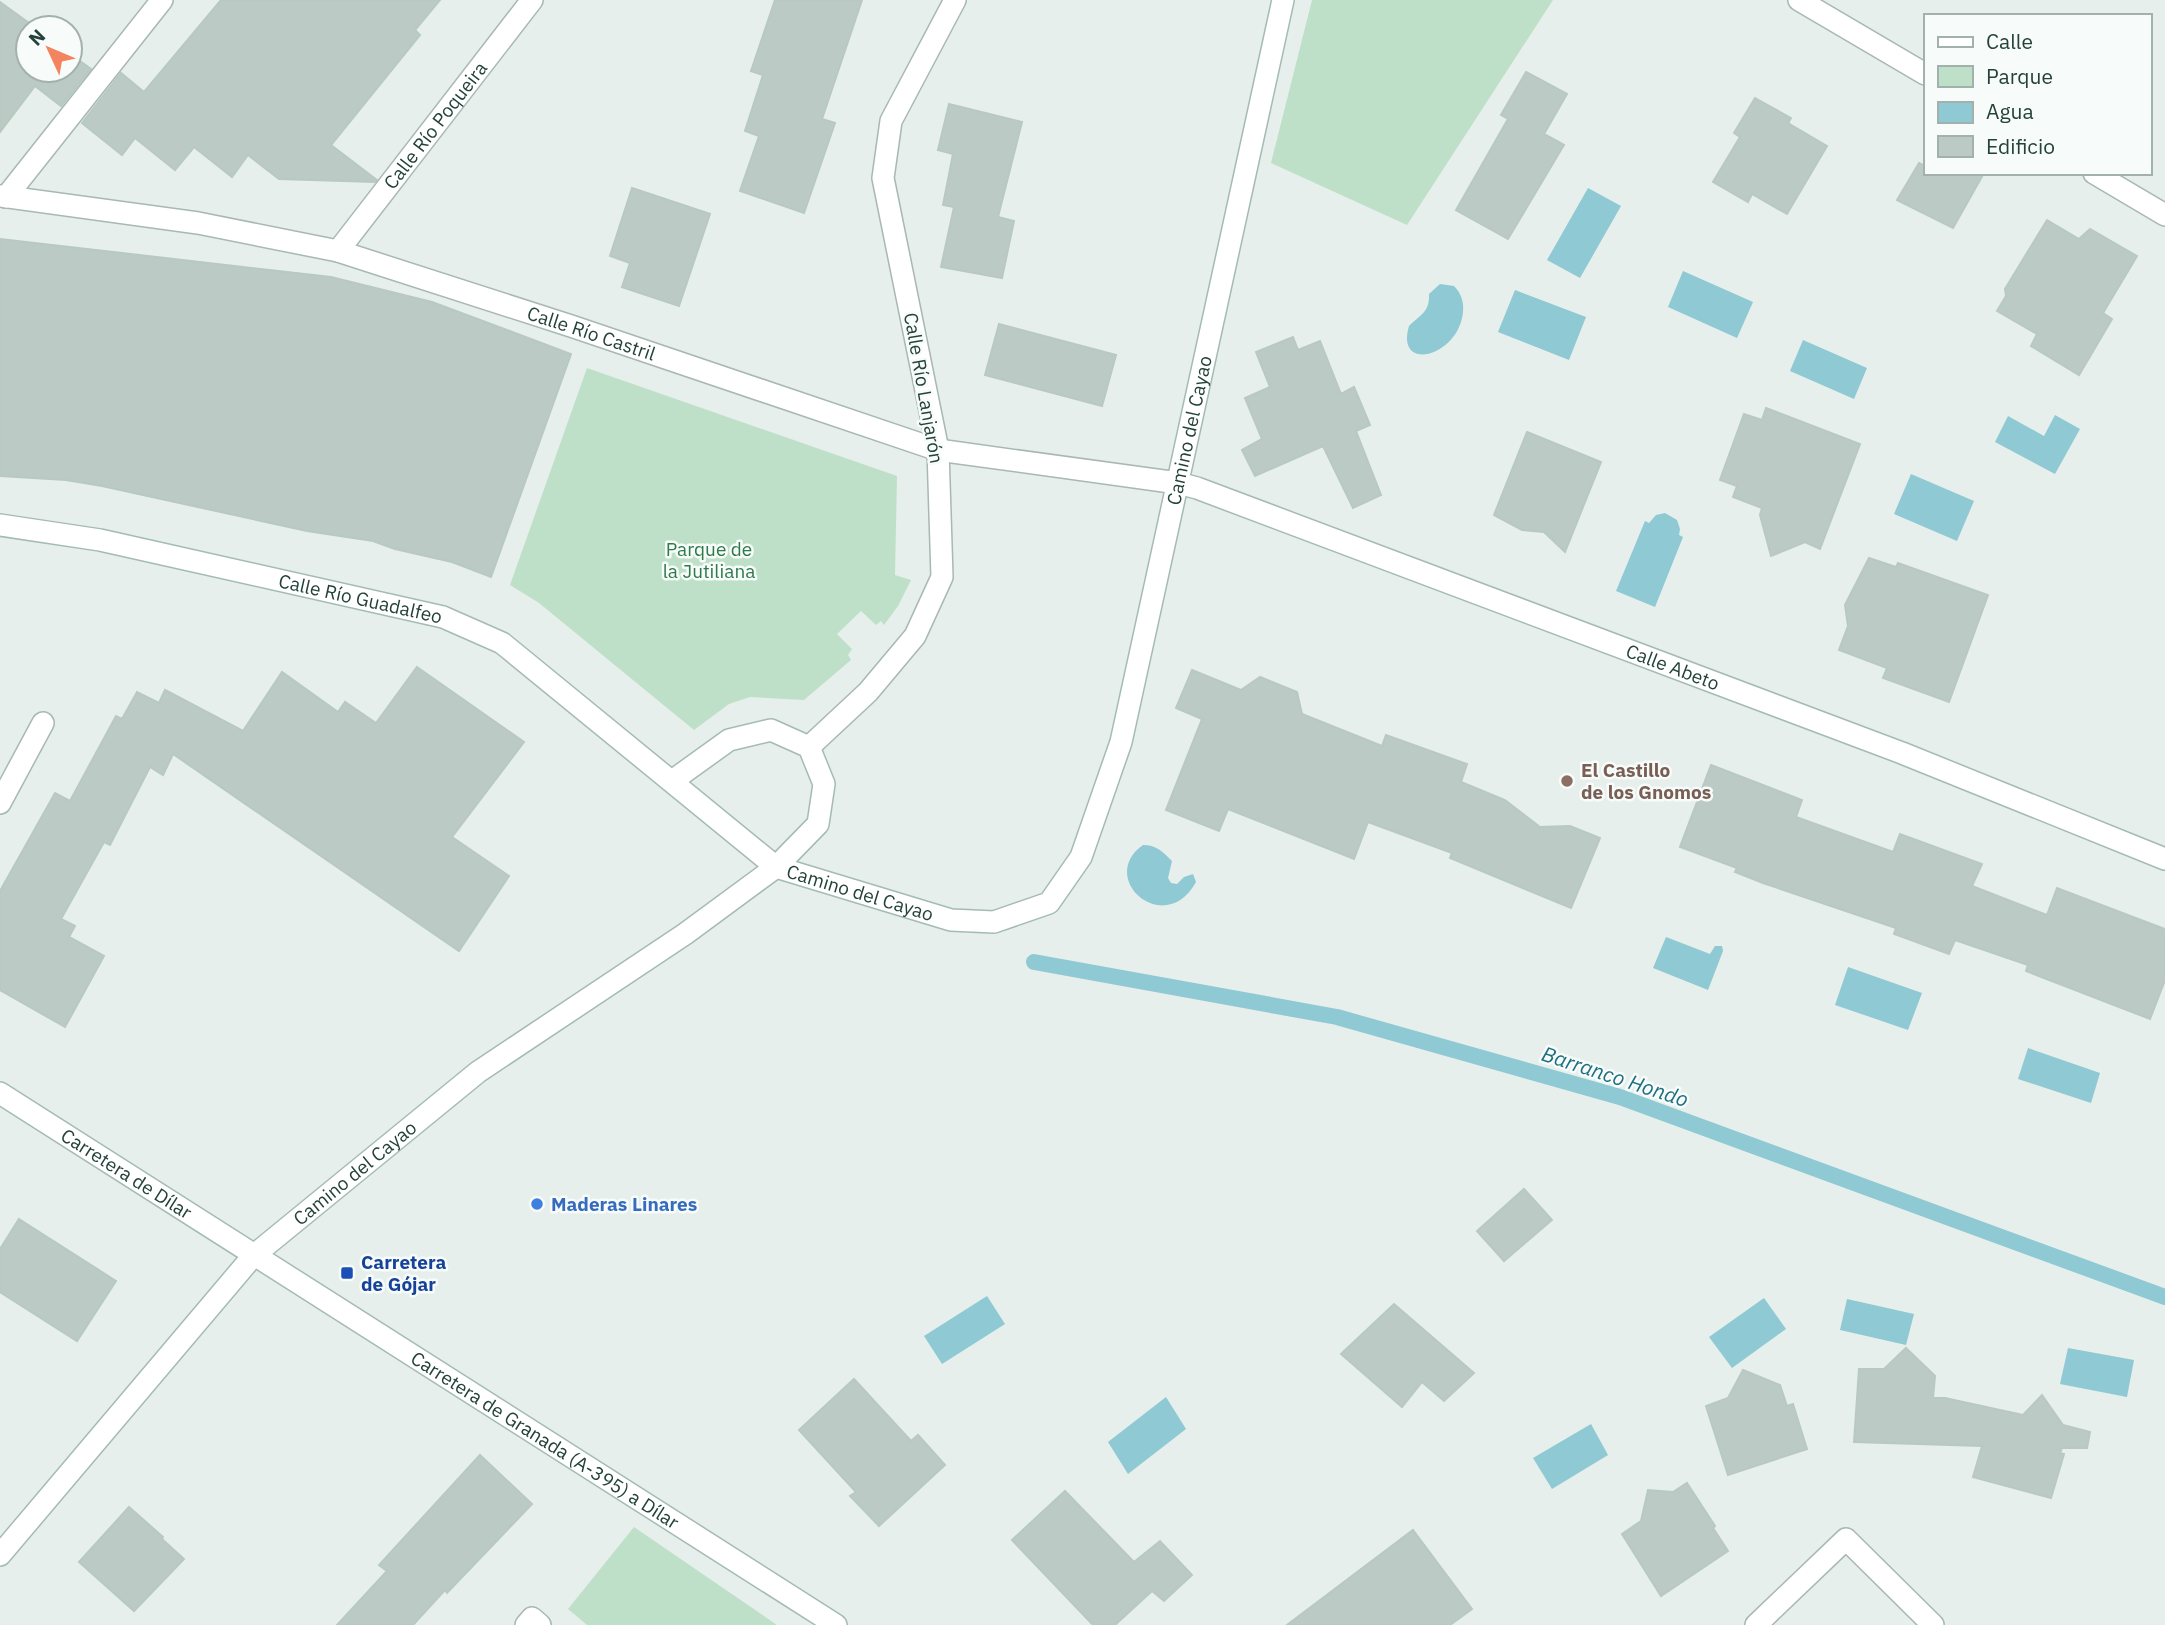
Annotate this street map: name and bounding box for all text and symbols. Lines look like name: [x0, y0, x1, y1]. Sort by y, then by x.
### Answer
north arrow: [14, 14, 84, 84]
legend: [1924, 14, 2151, 175]
text: N: [23, 24, 50, 50]
text: Calle: [1986, 27, 2033, 55]
street label: Calle Río Poqueira: [378, 57, 492, 194]
text: Parque: [1986, 62, 2053, 90]
text: Agua: [1986, 97, 2034, 125]
text: Edificio: [1986, 132, 2055, 160]
street label: Calle Río Castril: [524, 301, 659, 366]
street label: Calle Río Lanjarón: [899, 311, 949, 465]
street label: Camino del Cayao: [1161, 353, 1217, 507]
park label: Parque de la Jutiliana: [663, 537, 755, 583]
street label: Calle Río Guadalfeo: [276, 568, 444, 628]
street label: Calle Abeto: [1623, 638, 1723, 695]
place label: El Castillo de los Gnomos: [1581, 758, 1711, 804]
marker: El Castillo de los Gnomos: [1559, 773, 1575, 789]
street label: Camino del Cayao: [784, 859, 937, 926]
water label: Barranco Hondo: [1538, 1039, 1692, 1113]
street label: Camino del Cayao: [288, 1115, 421, 1230]
street label: Carretera de Dílar: [57, 1123, 197, 1224]
place label: Maderas Linares: [551, 1192, 697, 1216]
marker: Maderas Linares: [529, 1196, 545, 1212]
place label: Carretera de Gójar: [361, 1250, 446, 1296]
marker: Carretera de Gójar: [339, 1265, 355, 1281]
street label: Carretera de Granada (A-395) a Dílar: [407, 1346, 684, 1534]

